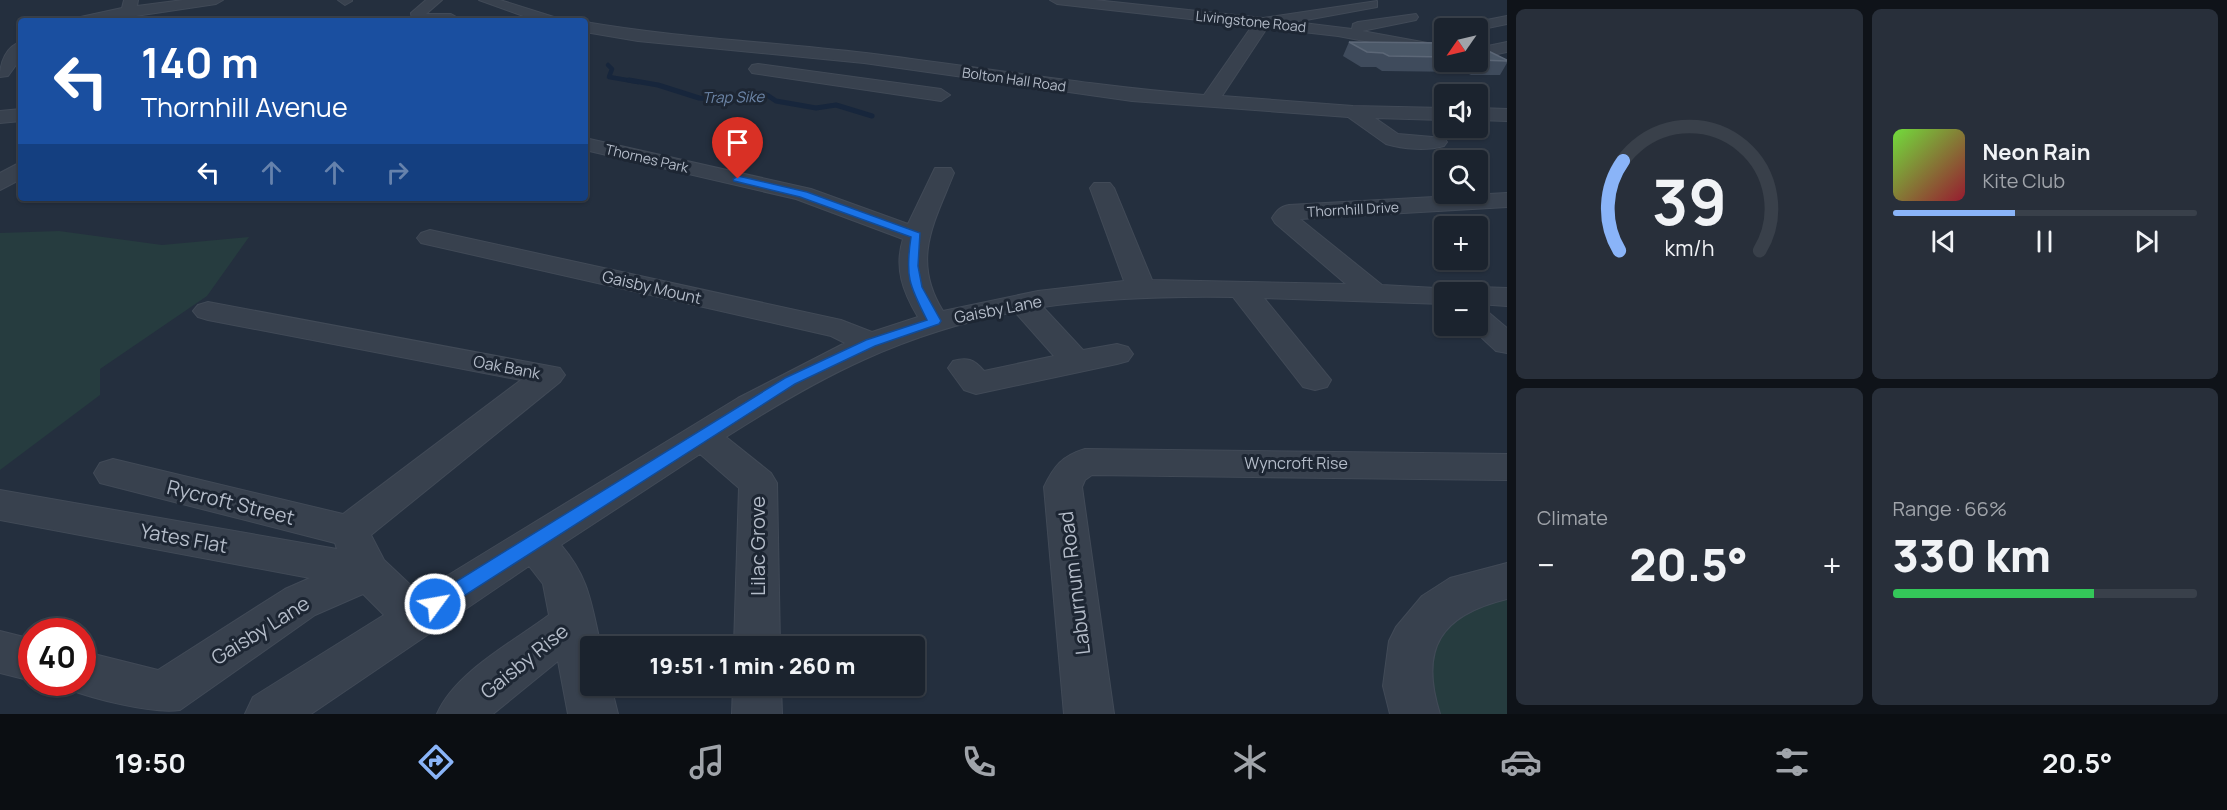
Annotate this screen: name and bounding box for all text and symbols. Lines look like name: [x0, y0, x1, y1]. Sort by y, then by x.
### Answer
street label: Livingstone Road: [1195, 6, 1307, 36]
north arrow: [1434, 18, 1488, 72]
map controls: [1434, 18, 1488, 336]
text: 140 m: [141, 33, 259, 91]
icon: left: [42, 42, 120, 120]
street label: Bolton Hall Road: [961, 62, 1067, 96]
button: sound: [1434, 84, 1488, 138]
water label: Trap Sike: [702, 86, 766, 108]
text: Thornhill Avenue: [141, 88, 348, 125]
pin: [712, 117, 763, 179]
icon: arrive: [721, 126, 754, 159]
text: Neon Rain: [1983, 137, 2090, 167]
street label: Thornes Park: [604, 139, 691, 177]
button: search: [1434, 150, 1488, 204]
icon: left: [192, 156, 225, 189]
icon: ahead: [255, 156, 288, 189]
icon: ahead: [318, 156, 351, 189]
icon: right: [381, 156, 414, 189]
text: 39: [1652, 158, 1727, 244]
text: Kite Club: [1983, 167, 2065, 194]
street label: Thornhill Drive: [1307, 197, 1399, 221]
button: +: [1434, 216, 1488, 270]
icon: previous: [1927, 225, 1960, 258]
icon: pause: [2028, 225, 2061, 258]
icon: next: [2130, 225, 2163, 258]
text: km/h: [1664, 233, 1714, 262]
street label: Gaisby Mount: [600, 265, 704, 309]
button: −: [1434, 282, 1488, 336]
street label: Gaisby Lane: [952, 290, 1044, 328]
street label: Oak Bank: [472, 350, 543, 384]
street label: Wyncroft Rise: [1244, 452, 1348, 474]
street label: Rycroft Street: [164, 473, 298, 531]
text: Range · 66%: [1893, 495, 2007, 522]
street label: Lilac Grove: [744, 496, 771, 596]
text: Climate: [1537, 504, 1608, 531]
street label: Laburnum Road: [1052, 510, 1096, 656]
street label: Yates Flat: [138, 517, 230, 559]
text: 330 km: [1893, 524, 2051, 586]
text: 20.5°: [1629, 533, 1748, 595]
text: −: [1537, 542, 1555, 587]
text: +: [1822, 542, 1842, 587]
position arrow: [403, 572, 467, 636]
street label: Gaisby Lane: [206, 589, 314, 671]
street label: Gaisby Rise: [474, 617, 574, 705]
speed limit sign: 40: [18, 618, 96, 696]
text: 19:51 · 1 min · 260 m: [650, 651, 855, 681]
icon: directions: [415, 741, 457, 783]
icon: music: [686, 741, 728, 783]
icon: phone: [958, 741, 1000, 783]
icon: climate: [1229, 741, 1271, 783]
icon: car: [1500, 741, 1542, 783]
icon: filters: [1771, 741, 1813, 783]
text: 19:50: [115, 744, 186, 781]
text: 20.5°: [2042, 744, 2112, 781]

